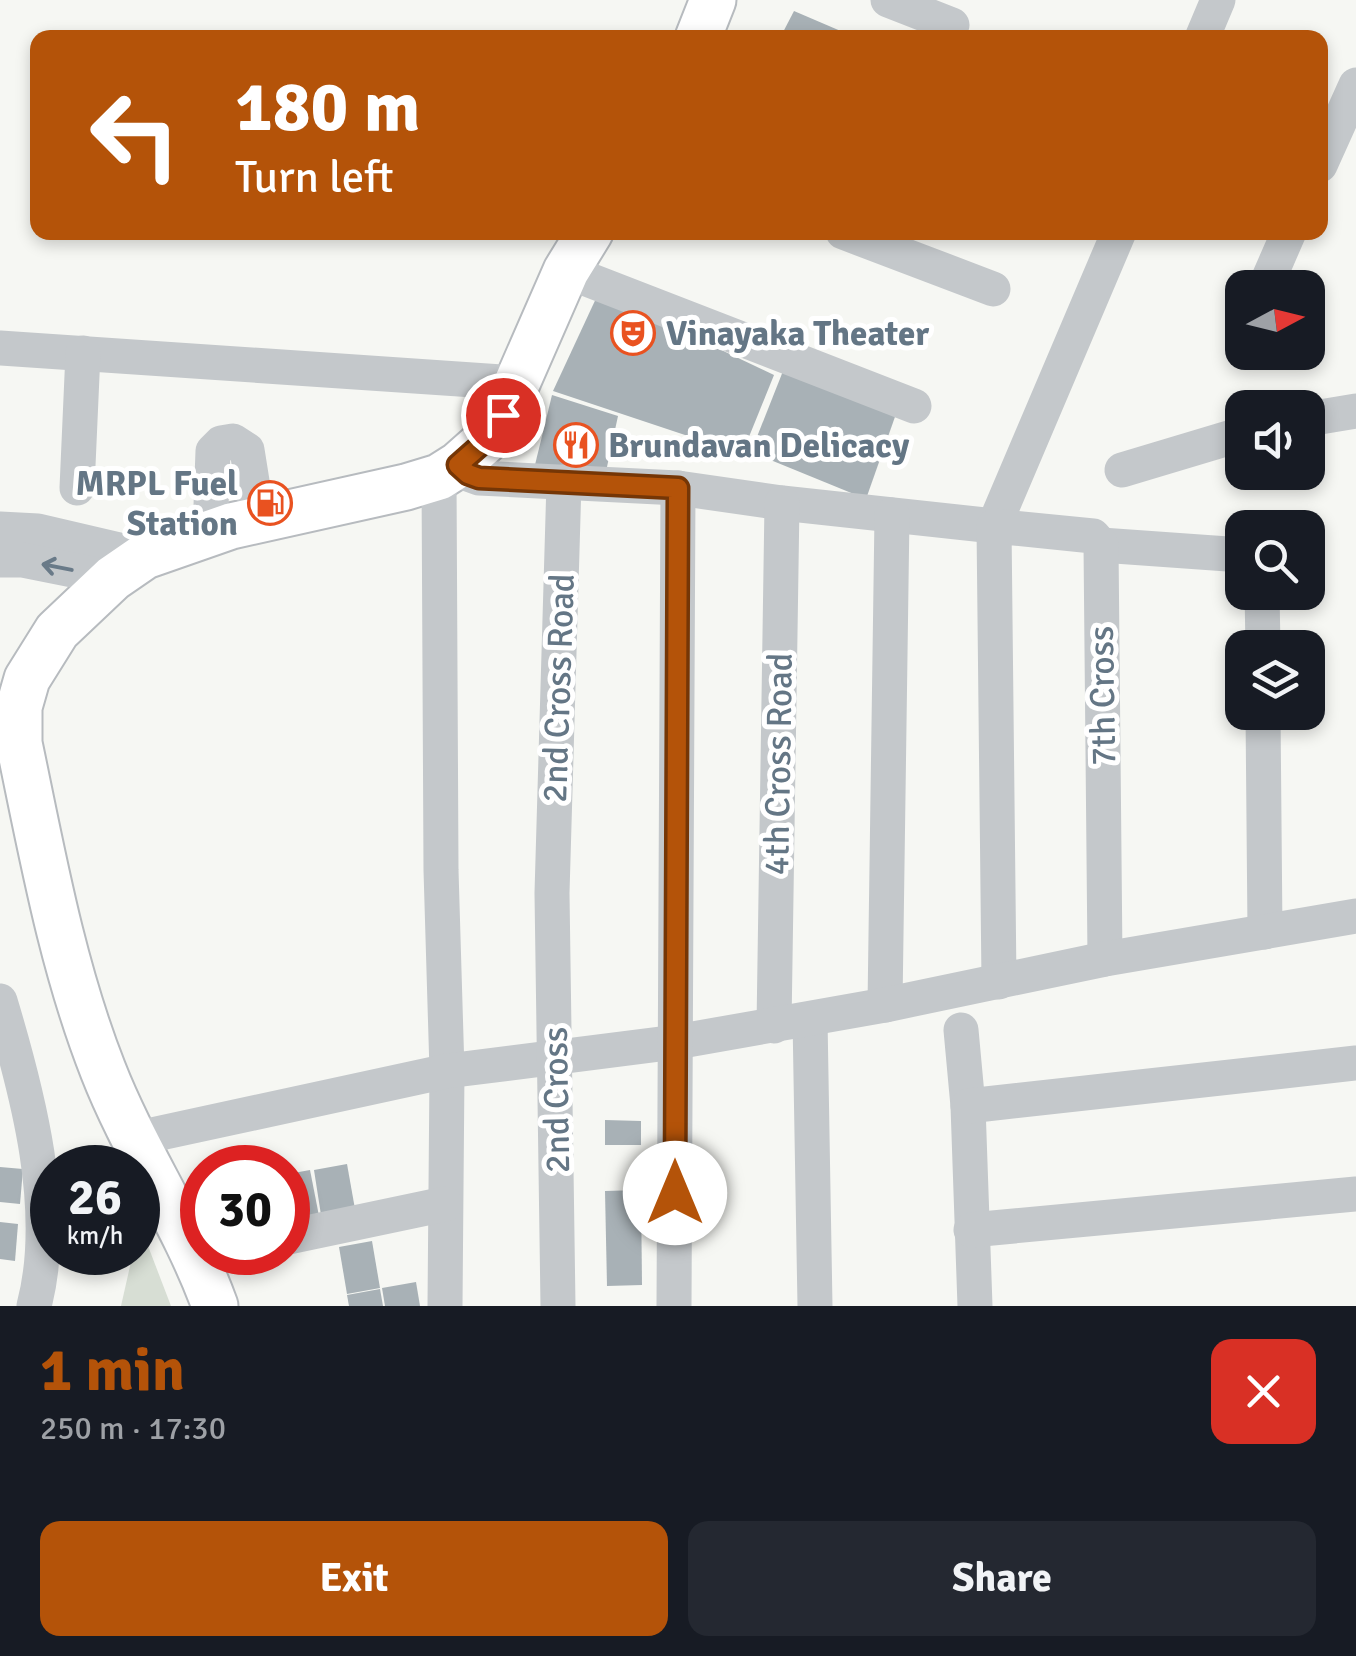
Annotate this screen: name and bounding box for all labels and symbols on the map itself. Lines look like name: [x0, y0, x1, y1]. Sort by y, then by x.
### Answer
north arrow: [1225, 270, 1325, 370]
theatre icon: Vinayaka Theater: [610, 310, 656, 356]
place label: Vinayaka Theater: [666, 312, 929, 355]
pin: [461, 373, 546, 458]
restaurant icon: Brundavan Delicacy: [553, 422, 599, 468]
place label: Brundavan Delicacy: [608, 424, 910, 467]
place label: MRPL Fuel Station: [76, 462, 238, 545]
fuel station icon: MRPL Fuel Station: [247, 480, 293, 526]
one-way arrow: [41, 556, 73, 575]
street label: 2nd Cross Road: [533, 573, 584, 803]
street label: 7th Cross: [1080, 626, 1125, 766]
street label: 4th Cross Road: [755, 652, 802, 876]
street label: 2nd Cross: [534, 1026, 579, 1174]
position arrow: [623, 1141, 727, 1245]
speed limit sign: 30: [180, 1145, 310, 1275]

